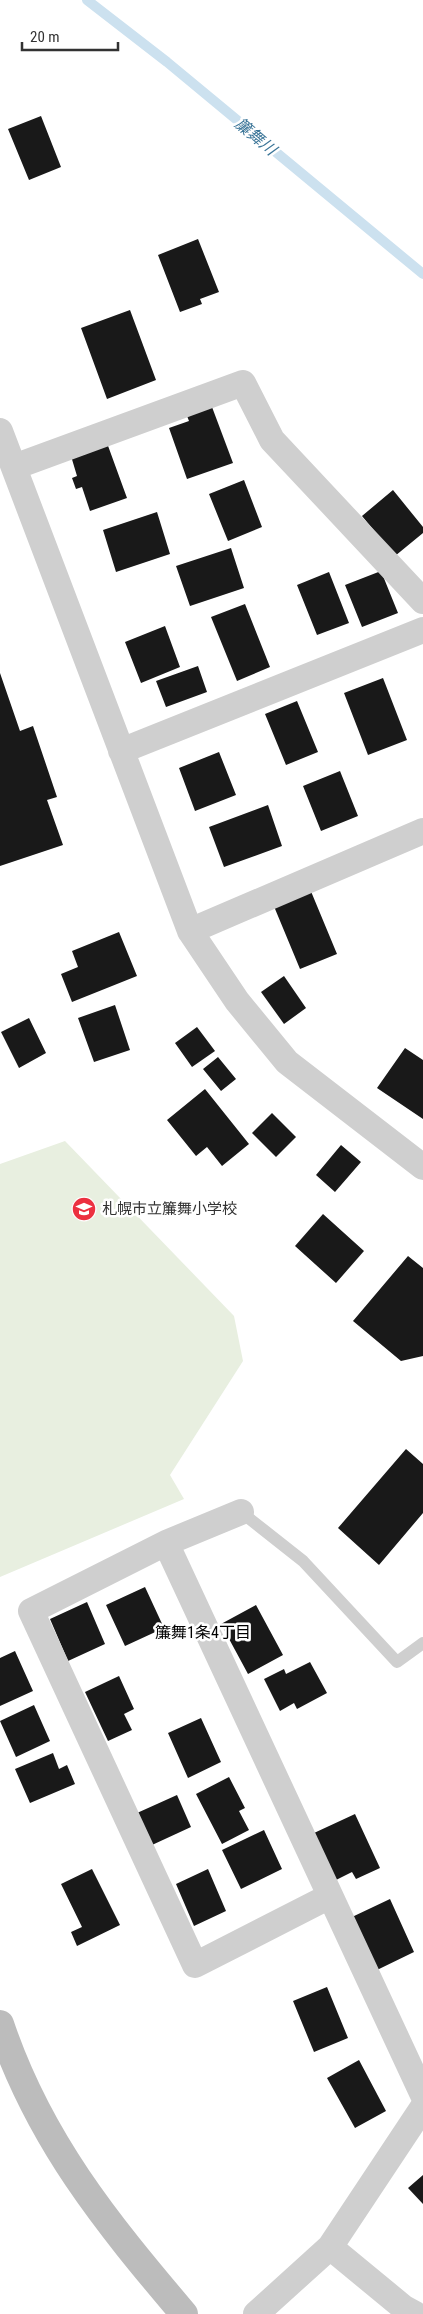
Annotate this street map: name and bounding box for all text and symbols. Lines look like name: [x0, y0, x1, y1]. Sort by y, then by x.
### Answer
scale bar: [22, 20, 119, 52]
text: 20 m: [30, 28, 60, 46]
water label: 簾舞川: [231, 114, 282, 160]
school or university icon: 札幌市立簾舞小学校: [71, 1196, 97, 1222]
place label: 札幌市立簾舞小学校: [102, 1200, 237, 1218]
district label: 簾舞1条4丁目: [155, 1623, 251, 1642]

